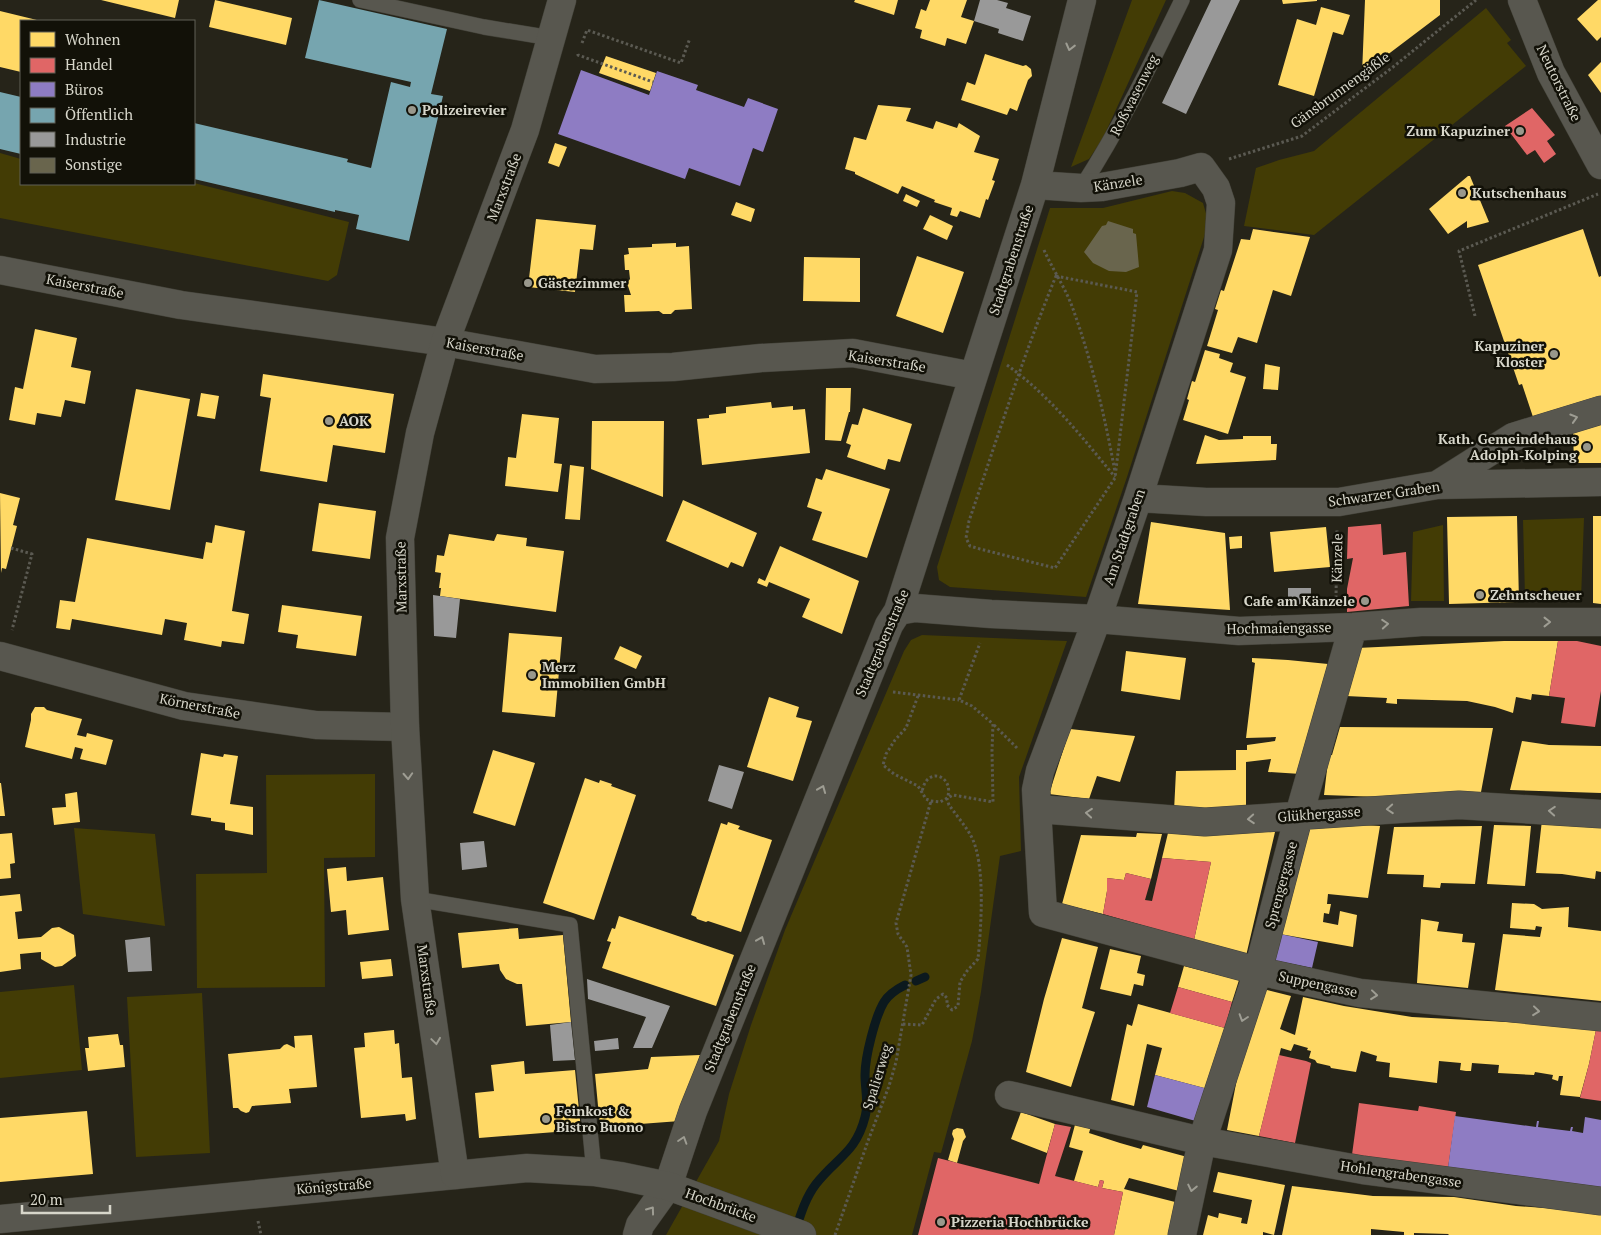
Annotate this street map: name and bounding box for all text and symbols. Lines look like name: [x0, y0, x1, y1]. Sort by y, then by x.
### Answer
legend: [20, 20, 195, 185]
text: Wohnen: [65, 29, 121, 49]
street label: Neutorstraße: [1533, 41, 1586, 124]
one-way arrow: [1065, 43, 1076, 52]
street label: Gänsbrunnengäßle: [1286, 47, 1393, 132]
street label: Roßwasenweg: [1105, 51, 1162, 138]
text: Handel: [65, 54, 113, 74]
text: Büros: [65, 79, 103, 99]
place label: Polizeirevier: [422, 100, 506, 119]
text: Öffentlich: [65, 104, 133, 124]
marker: Polizeirevier: [406, 104, 418, 116]
place label: Zum Kapuziner: [1406, 121, 1510, 140]
marker: Zum Kapuziner: [1514, 125, 1526, 137]
text: Industrie: [65, 129, 126, 149]
street label: Marxstraße: [482, 150, 525, 224]
text: Sonstige: [65, 154, 122, 174]
street label: Känzele: [1092, 169, 1144, 196]
place label: Kutschenhaus: [1472, 183, 1567, 202]
marker: Kutschenhaus: [1456, 187, 1468, 199]
street label: Stadtgrabenstraße: [984, 202, 1037, 318]
street label: Kaiserstraße: [45, 269, 125, 302]
place label: Gästezimmer: [538, 273, 626, 292]
marker: Gästezimmer: [522, 277, 534, 289]
street label: Kaiserstraße: [445, 332, 525, 365]
place label: Kapuziner Kloster: [1475, 336, 1544, 371]
street label: Kaiserstraße: [847, 345, 927, 376]
marker: Kapuziner Kloster: [1548, 348, 1560, 360]
place label: AOK: [339, 411, 369, 430]
one-way arrow: [1569, 414, 1577, 424]
marker: AOK: [323, 415, 335, 427]
place label: Kath. Gemeindehaus Adolph-Kolping: [1438, 429, 1578, 464]
marker: Kath. Gemeindehaus Adolph-Kolping: [1581, 441, 1593, 453]
street label: Schwarzer Graben: [1327, 476, 1442, 511]
street label: Am Stadtgraben: [1098, 486, 1149, 587]
street label: Känzele: [1327, 533, 1346, 583]
street label: Marxstraße: [390, 541, 411, 613]
place label: Zehntscheuer: [1490, 585, 1581, 604]
street label: Stadtgrabenstraße: [850, 586, 913, 700]
marker: Zehntscheuer: [1474, 589, 1486, 601]
place label: Cafe am Känzele: [1244, 591, 1355, 610]
marker: Cafe am Känzele: [1359, 595, 1371, 607]
street label: Hochmaiengasse: [1226, 617, 1332, 638]
one-way arrow: [1544, 617, 1552, 627]
one-way arrow: [1381, 619, 1389, 630]
place label: Merz Immobilien GmbH: [542, 657, 666, 692]
marker: Merz Immobilien GmbH: [526, 669, 538, 681]
street label: Körnerstraße: [158, 688, 242, 723]
one-way arrow: [402, 772, 413, 780]
one-way arrow: [816, 785, 826, 794]
street label: Glükhergasse: [1277, 801, 1361, 826]
one-way arrow: [1386, 804, 1394, 815]
one-way arrow: [1548, 805, 1556, 816]
one-way arrow: [1085, 808, 1093, 819]
one-way arrow: [1247, 813, 1255, 824]
street label: Sprengergasse: [1260, 839, 1301, 931]
one-way arrow: [755, 936, 766, 945]
street label: Marxstraße: [413, 943, 442, 1017]
street label: Stadtgrabenstraße: [699, 961, 760, 1075]
street label: Suppengasse: [1277, 966, 1359, 1001]
one-way arrow: [1371, 989, 1379, 1000]
one-way arrow: [1532, 1005, 1540, 1016]
one-way arrow: [1239, 1013, 1249, 1021]
one-way arrow: [430, 1038, 441, 1046]
street label: Spalierweg: [858, 1041, 896, 1112]
place label: Feinkost & Bistro Buono: [556, 1101, 643, 1136]
marker: Feinkost & Bistro Buono: [540, 1113, 552, 1125]
one-way arrow: [677, 1136, 687, 1145]
street label: Hohlengrabengasse: [1339, 1156, 1463, 1191]
street label: Königstraße: [295, 1173, 372, 1198]
scale bar: [22, 1182, 110, 1214]
street label: Hochbrücke: [683, 1183, 759, 1226]
one-way arrow: [1187, 1184, 1198, 1193]
text: 20 m: [30, 1189, 63, 1209]
one-way arrow: [645, 1206, 654, 1216]
place label: Pizzeria Hochbrücke: [951, 1212, 1089, 1231]
marker: Pizzeria Hochbrücke: [935, 1216, 947, 1228]

